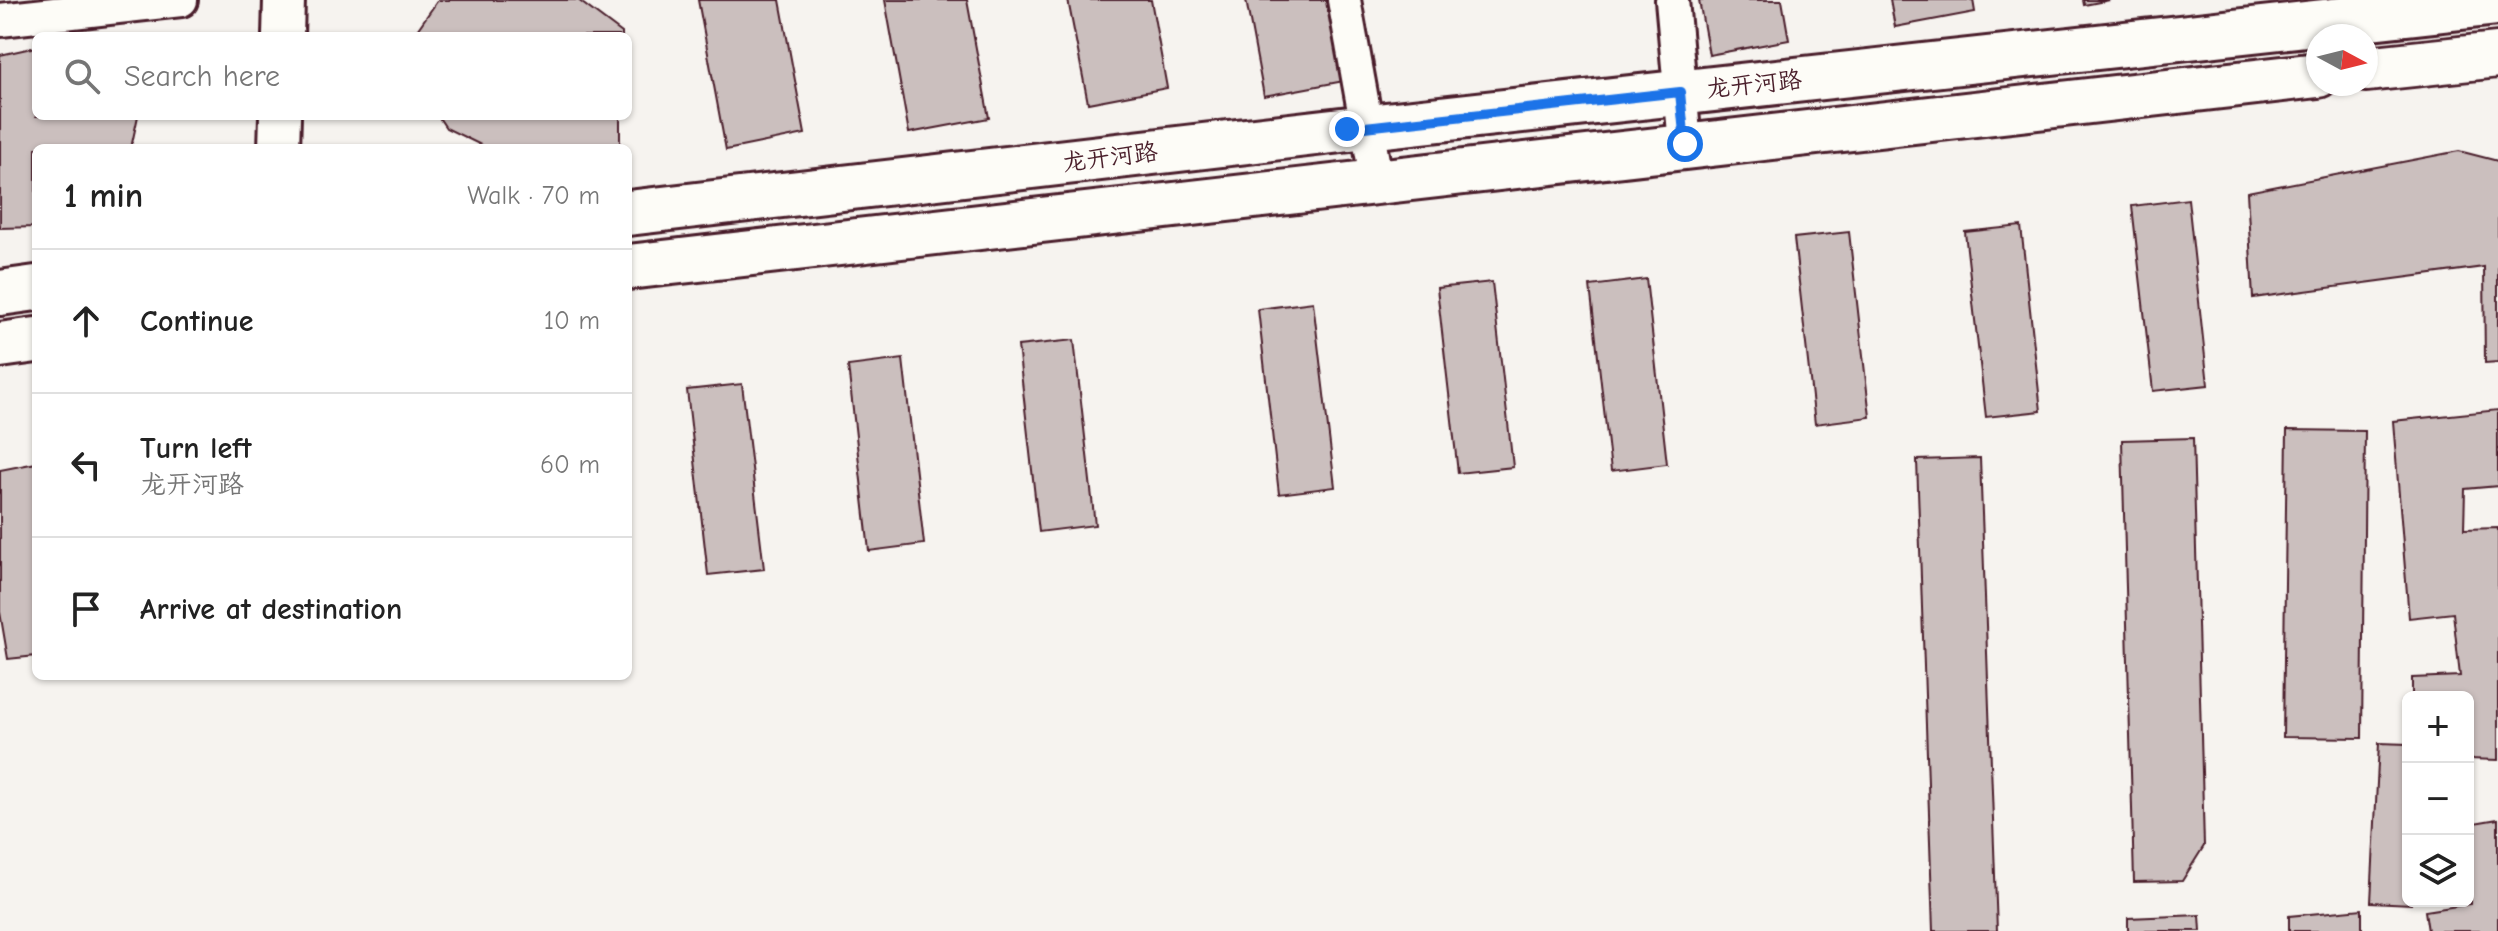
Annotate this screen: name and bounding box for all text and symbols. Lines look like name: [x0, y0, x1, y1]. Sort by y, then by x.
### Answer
north arrow: [2306, 24, 2378, 96]
search box: [32, 32, 632, 120]
icon: search: [60, 54, 104, 98]
text: Search here: [124, 59, 280, 94]
street label: 龙开河路: [1705, 65, 1803, 103]
route end: [1329, 111, 1365, 147]
route start: [1667, 126, 1703, 162]
street label: 龙开河路: [1061, 137, 1159, 177]
text: 1 min: [64, 176, 143, 216]
text: Walk · 70 m: [467, 181, 600, 211]
icon: ahead: [64, 299, 108, 343]
text: Continue: [140, 304, 254, 339]
text: 10 m: [544, 306, 600, 336]
text: Turn left: [140, 431, 252, 466]
icon: left: [64, 443, 108, 487]
text: 60 m: [540, 450, 600, 480]
text: 龙开河路: [140, 470, 244, 500]
icon: arrive: [64, 587, 108, 631]
text: Arrive at destination: [140, 592, 402, 627]
map controls: [2402, 691, 2474, 907]
button: +: [2402, 691, 2474, 763]
button: −: [2402, 763, 2474, 835]
button: layers: [2402, 835, 2474, 907]

